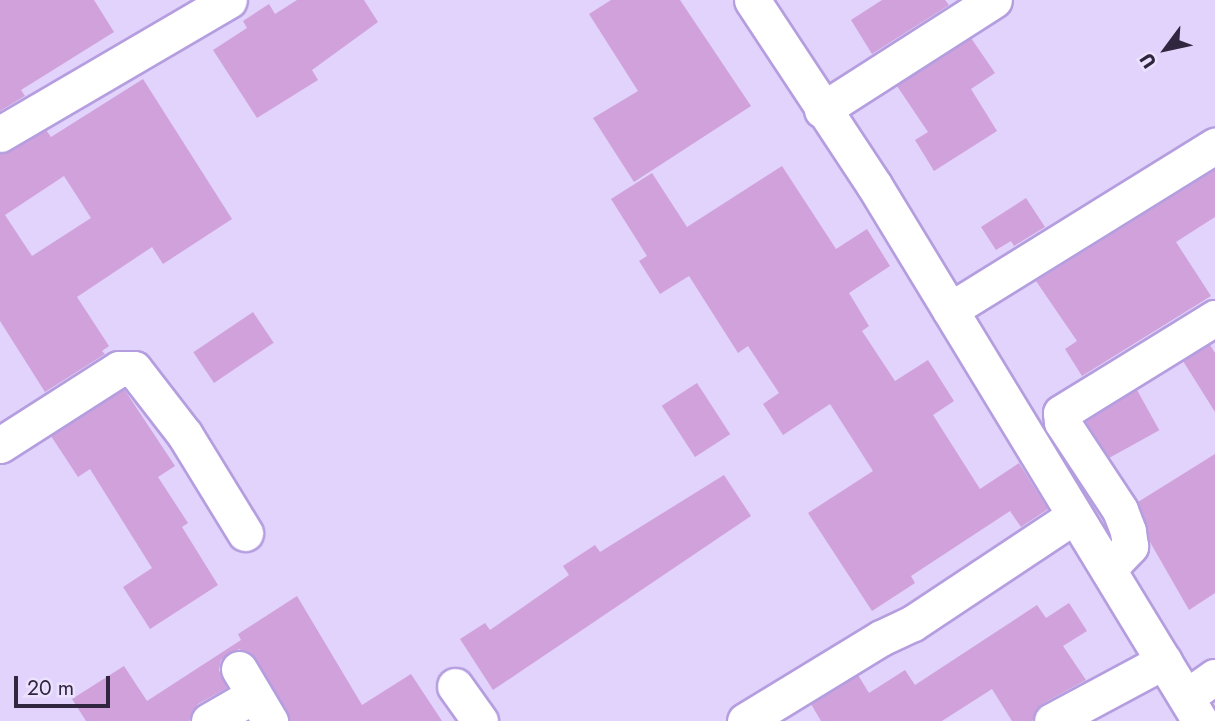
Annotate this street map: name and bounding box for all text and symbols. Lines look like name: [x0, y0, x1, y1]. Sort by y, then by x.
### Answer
north arrow: [1131, 14, 1201, 84]
text: U: [1133, 48, 1163, 74]
scale bar: [18, 662, 114, 706]
text: 20 m: [27, 673, 74, 703]

